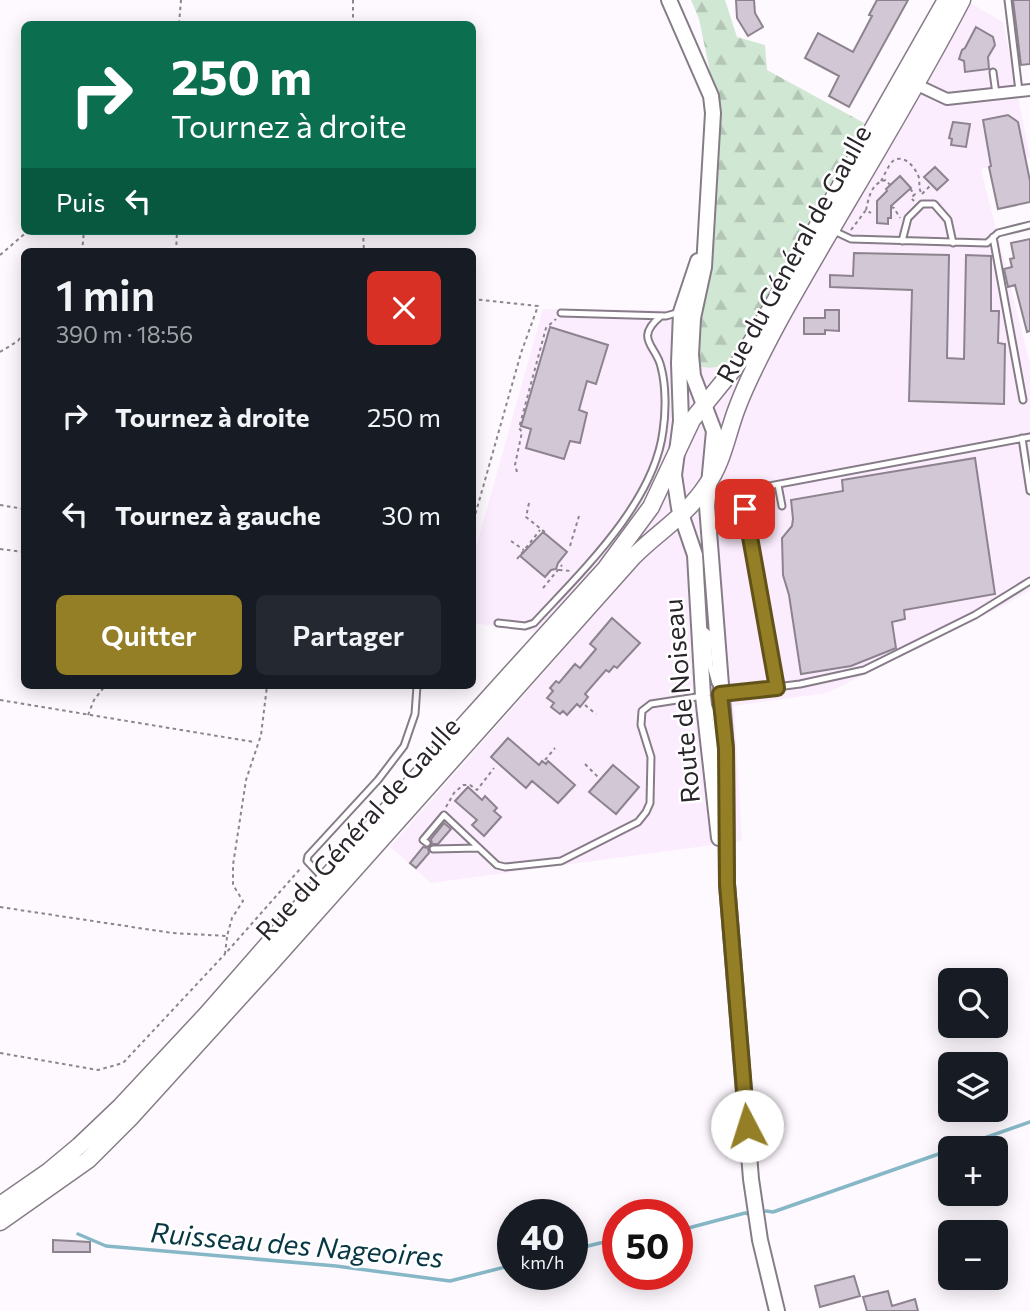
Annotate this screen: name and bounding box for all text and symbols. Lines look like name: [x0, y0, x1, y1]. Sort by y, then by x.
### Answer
text: 250 m: [171, 45, 312, 105]
icon: right: [56, 49, 147, 140]
text: Tournez à droite: [171, 105, 407, 145]
street label: Rue du Général de Gaulle: [709, 119, 876, 387]
icon: left: [119, 182, 157, 220]
text: Puis: [56, 186, 105, 217]
text: 1 min: [56, 268, 155, 320]
button: close: [367, 271, 441, 345]
text: 390 m · 18:56: [56, 320, 193, 348]
icon: right: [56, 397, 94, 435]
text: Tournez à droite: [115, 401, 310, 432]
text: 250 m: [367, 401, 441, 432]
pin: [715, 479, 775, 539]
icon: arrive: [726, 490, 764, 528]
icon: left: [56, 495, 94, 533]
text: Tournez à gauche: [115, 499, 321, 530]
text: 30 m: [382, 499, 441, 530]
button: Quitter: [56, 595, 242, 675]
button: Partager: [256, 595, 441, 675]
street label: Route de Noiseau: [656, 598, 705, 805]
street label: Rue du Général de Gaulle: [249, 710, 465, 946]
map controls: [938, 968, 1008, 1290]
button: search: [938, 968, 1008, 1038]
button: layers: [938, 1052, 1008, 1122]
position arrow: [710, 1089, 784, 1163]
button: +: [938, 1136, 1008, 1206]
speed limit sign: 50: [602, 1199, 693, 1290]
water label: Ruisseau des Nageoires: [149, 1214, 445, 1274]
text: 40: [520, 1214, 565, 1257]
button: −: [938, 1220, 1008, 1290]
text: km/h: [521, 1251, 564, 1273]

